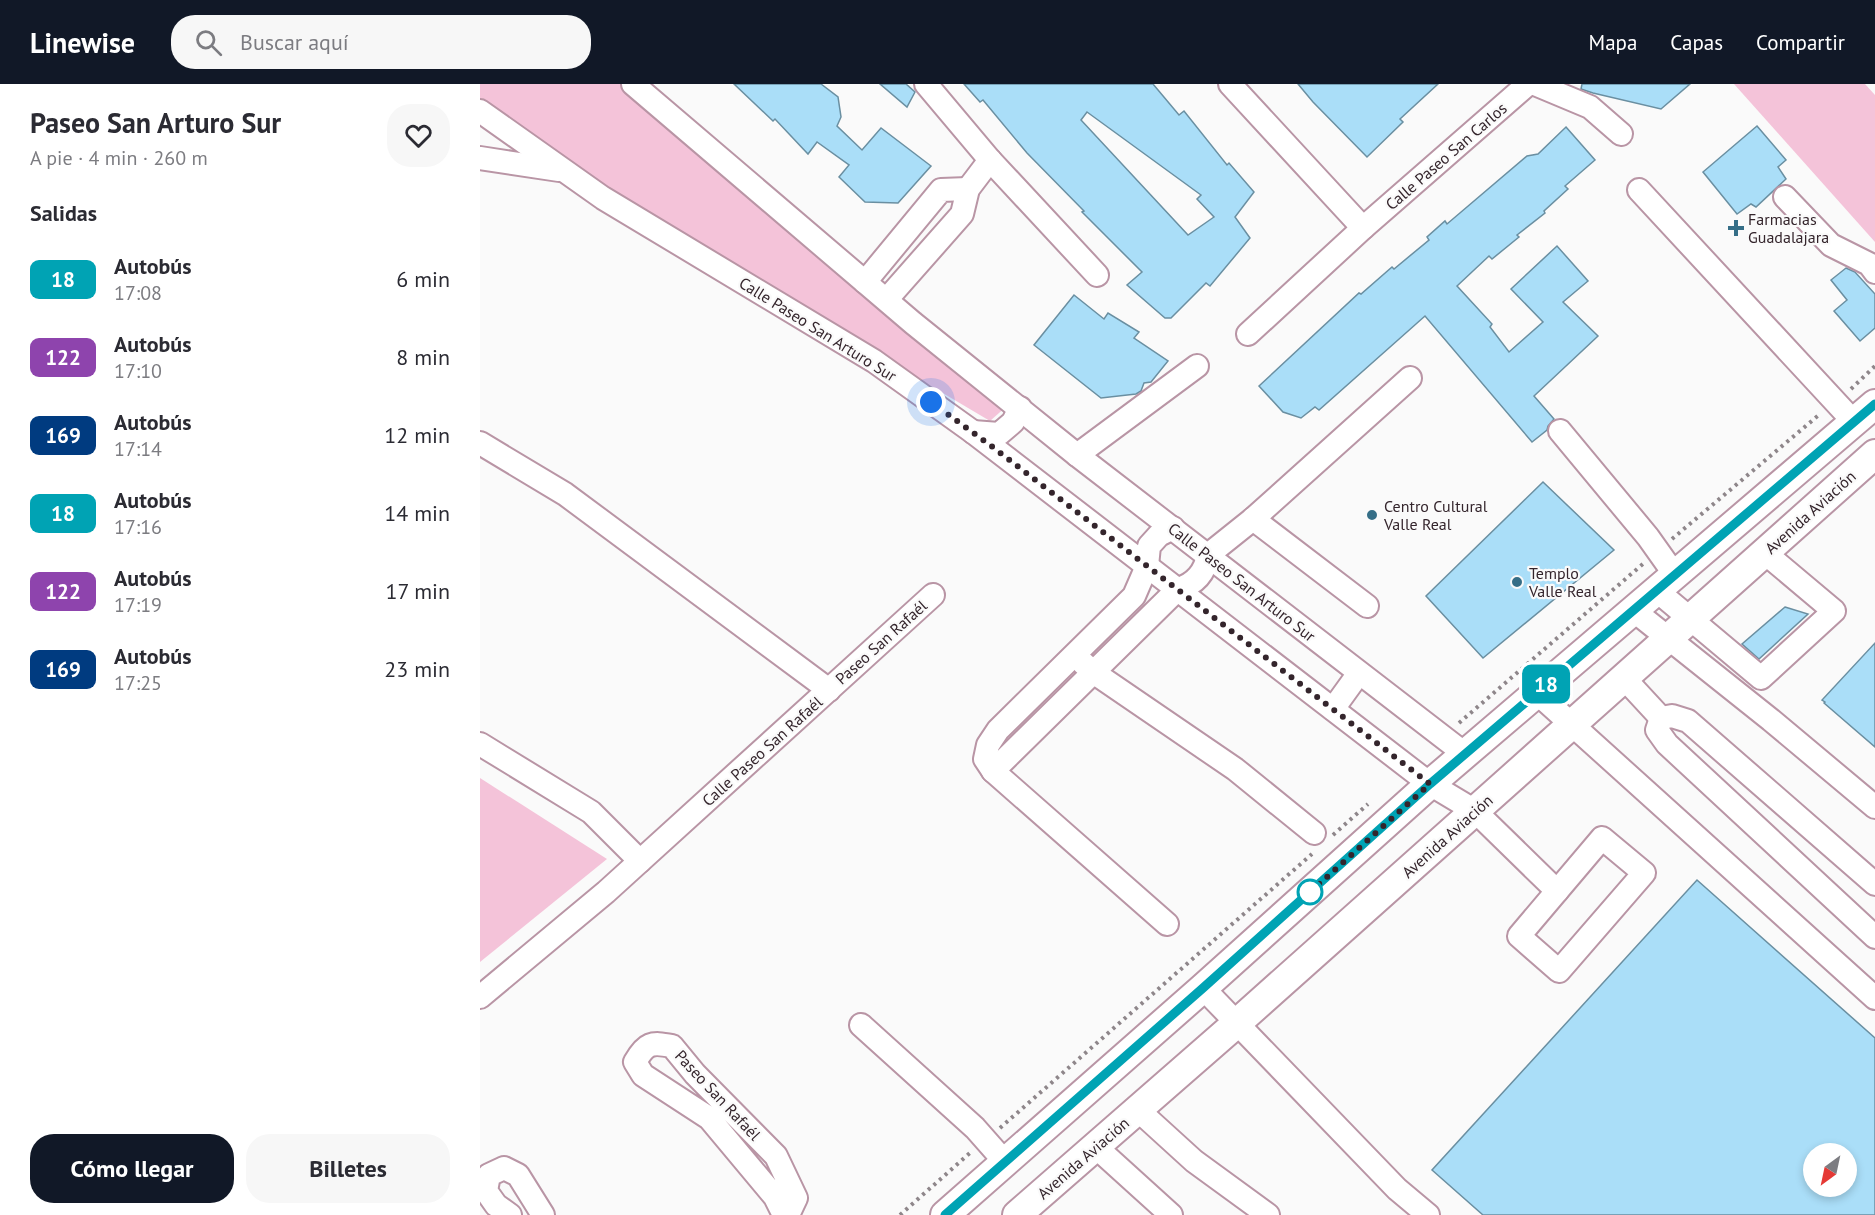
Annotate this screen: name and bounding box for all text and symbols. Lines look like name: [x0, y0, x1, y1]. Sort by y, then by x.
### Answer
search box: [171, 15, 591, 69]
text: Linewise: [30, 24, 135, 61]
icon: search: [192, 26, 225, 59]
text: Buscar aquí: [240, 28, 349, 56]
text: Mapa: [1589, 29, 1637, 56]
text: Capas: [1670, 29, 1723, 56]
text: Compartir: [1756, 29, 1845, 56]
street label: Calle Paseo San Carlos: [1381, 98, 1511, 214]
text: Paseo San Arturo Sur: [30, 104, 281, 141]
button: heart: [387, 104, 450, 167]
text: A pie · 4 min · 260 m: [30, 145, 208, 171]
text: Salidas: [30, 199, 97, 227]
place label: Farmacias Guadalajara: [1748, 209, 1829, 247]
marker: Farmacias Guadalajara: [1729, 221, 1743, 235]
text: Autobús: [114, 252, 191, 280]
text: 6 min: [396, 265, 450, 293]
text: 18: [51, 266, 75, 293]
street label: Calle Paseo San Arturo Sur: [736, 272, 901, 386]
text: 17:08: [114, 280, 162, 306]
text: Autobús: [114, 330, 191, 358]
text: 8 min: [396, 343, 450, 371]
text: 122: [45, 344, 81, 371]
text: 17:10: [114, 358, 162, 384]
your location: [916, 387, 946, 417]
text: Autobús: [114, 408, 191, 436]
text: 12 min: [384, 421, 450, 449]
text: 169: [45, 422, 81, 449]
text: 17:14: [114, 436, 162, 462]
street label: Avenida Aviación: [1760, 466, 1860, 558]
text: Autobús: [114, 486, 191, 514]
place label: Centro Cultural Valle Real: [1383, 496, 1488, 534]
text: 14 min: [384, 499, 450, 527]
text: 18: [51, 500, 75, 527]
marker: Centro Cultural Valle Real: [1365, 508, 1379, 522]
text: 17:16: [114, 514, 162, 540]
street label: Calle Paseo San Arturo Sur: [1164, 518, 1320, 646]
place label: Templo Valle Real: [1528, 563, 1597, 601]
text: Autobús: [114, 564, 191, 592]
marker: Templo Valle Real: [1510, 575, 1524, 589]
text: 17 min: [386, 577, 450, 605]
text: 122: [45, 578, 81, 605]
text: 17:19: [114, 592, 162, 618]
street label: Paseo San Rafaél: [831, 595, 931, 688]
text: Autobús: [114, 642, 191, 670]
text: 23 min: [384, 655, 450, 683]
text: 169: [45, 656, 81, 683]
line badge: 18: [1519, 664, 1573, 704]
text: 17:25: [114, 670, 162, 696]
text: 18: [1534, 671, 1558, 698]
street label: Calle Paseo San Rafaél: [698, 691, 827, 810]
street label: Avenida Aviación: [1397, 790, 1497, 882]
unlabelled marker: [1297, 879, 1323, 905]
street label: Paseo San Rafaél: [671, 1046, 765, 1145]
street label: Avenida Aviación: [1033, 1113, 1133, 1203]
button: Cómo llegar: [30, 1134, 234, 1203]
button: Billetes: [246, 1134, 450, 1203]
north arrow: [1803, 1143, 1857, 1197]
map controls: [1803, 1143, 1857, 1197]

